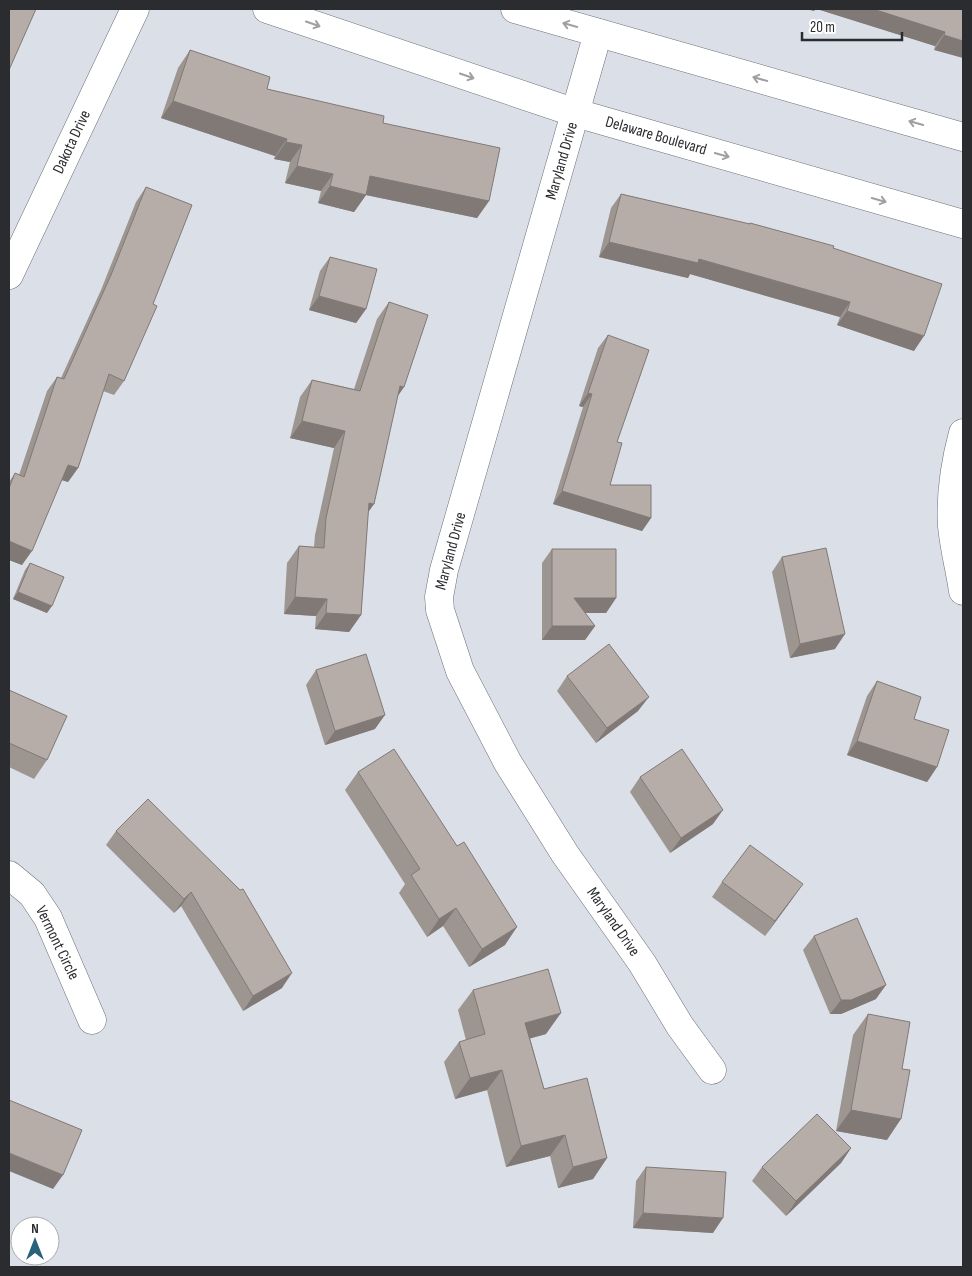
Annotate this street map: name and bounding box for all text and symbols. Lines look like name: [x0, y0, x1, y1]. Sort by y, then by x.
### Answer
scale bar: [802, 10, 902, 42]
text: 20 m: [810, 18, 835, 37]
one-way arrow: [305, 20, 321, 30]
one-way arrow: [562, 20, 578, 30]
one-way arrow: [459, 72, 474, 81]
one-way arrow: [752, 74, 768, 84]
street label: Dakota Drive: [49, 107, 95, 177]
street label: Delaware Boulevard: [603, 112, 709, 160]
one-way arrow: [909, 118, 925, 128]
street label: Maryland Drive: [542, 120, 582, 202]
one-way arrow: [714, 151, 730, 160]
one-way arrow: [870, 195, 886, 205]
street label: Maryland Drive: [432, 510, 470, 592]
street label: Maryland Drive: [582, 884, 644, 960]
street label: Vermont Circle: [31, 903, 83, 983]
north arrow: [10, 1216, 60, 1266]
text: N: [31, 1220, 39, 1237]

